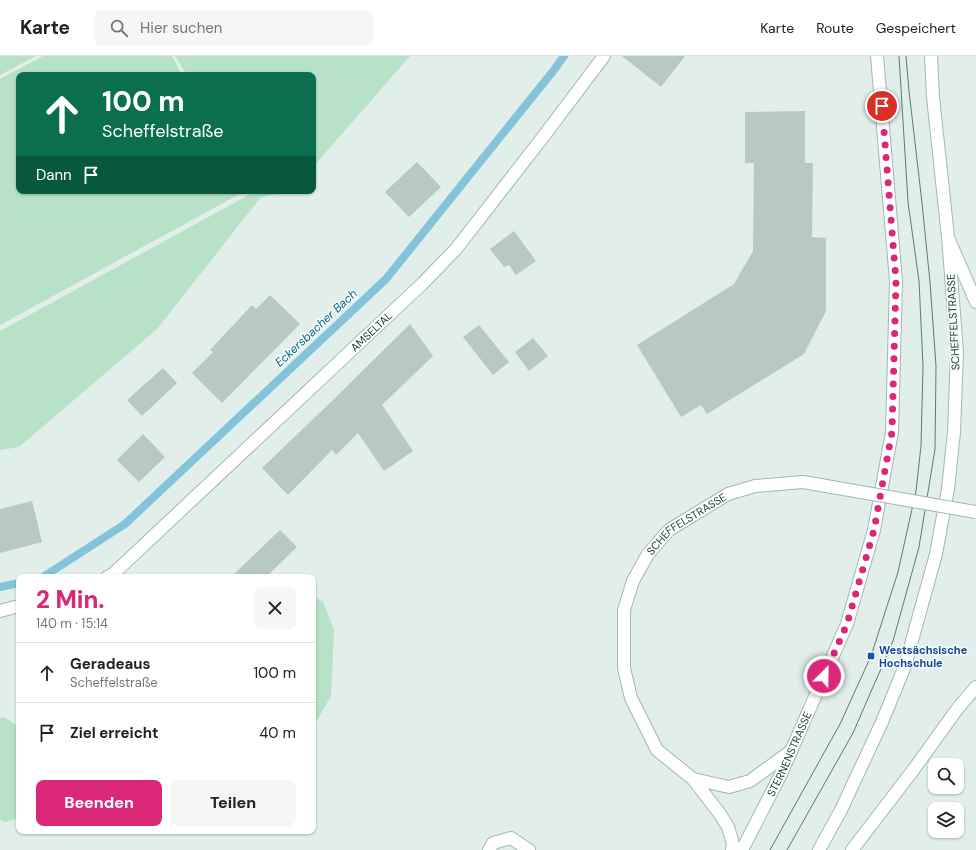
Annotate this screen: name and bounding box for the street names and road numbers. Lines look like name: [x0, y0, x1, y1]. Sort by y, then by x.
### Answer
street label: SCHEFFELSTRASSE: [943, 273, 963, 371]
street label: AMSELTAL: [348, 308, 395, 355]
street label: SCHEFFELSTRASSE: [643, 490, 729, 558]
street label: STERNENSTRASSE: [764, 709, 815, 799]

